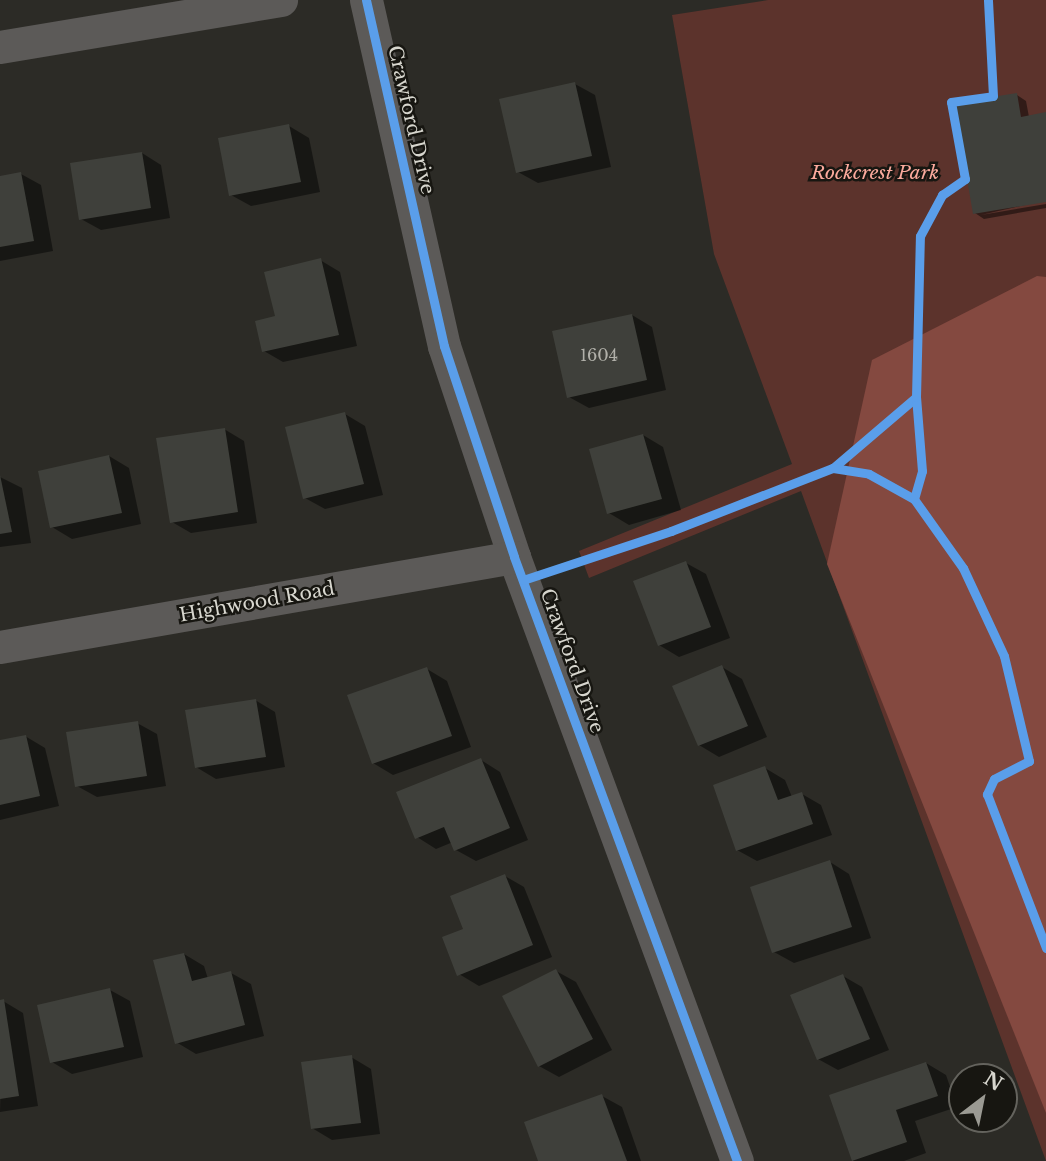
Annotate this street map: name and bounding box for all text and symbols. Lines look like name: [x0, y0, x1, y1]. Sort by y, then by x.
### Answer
street label: Crawford Drive: [383, 43, 439, 197]
park label: Rockcrest Park: [811, 162, 939, 184]
house number: 1604: [580, 345, 618, 365]
street label: Highwood Road: [177, 577, 337, 627]
street label: Crawford Drive: [535, 586, 609, 736]
north arrow: [948, 1063, 1018, 1133]
text: N: [980, 1067, 1007, 1096]

